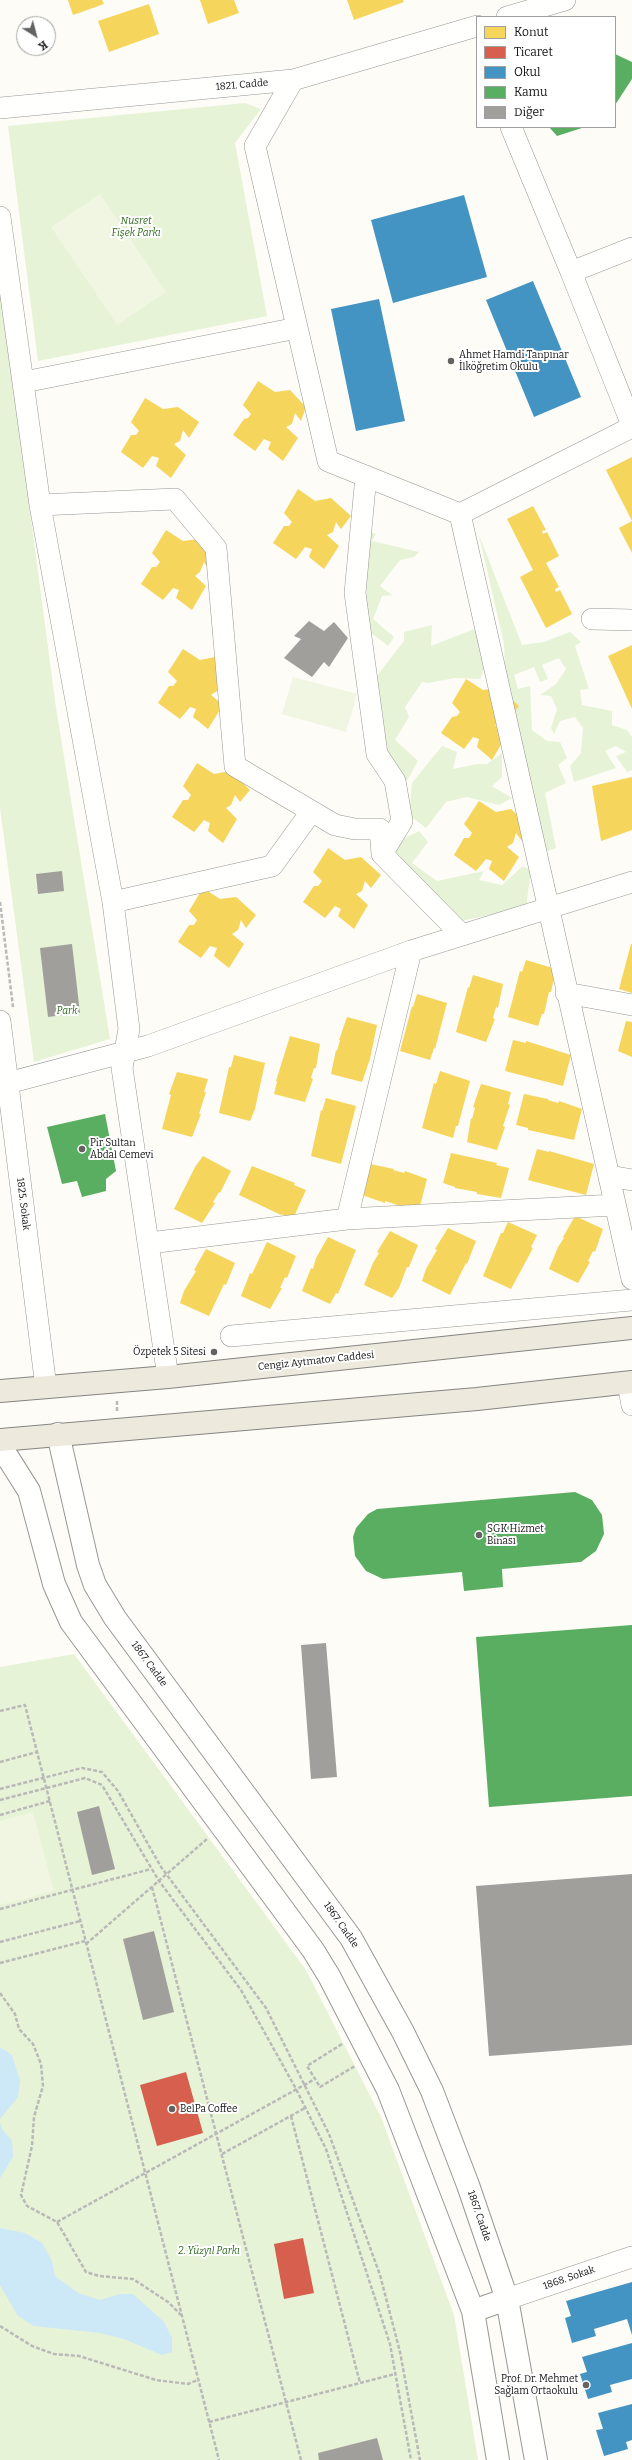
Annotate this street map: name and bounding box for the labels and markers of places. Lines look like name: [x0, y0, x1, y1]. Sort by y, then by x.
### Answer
place label: Ahmet Hamdi Tanpınar İlköğretim Okulu: [459, 349, 569, 372]
marker: Ahmet Hamdi Tanpınar İlköğretim Okulu: [446, 356, 456, 366]
place label: Pir Sultan Abdal Cemevi: [90, 1137, 154, 1160]
marker: Pir Sultan Abdal Cemevi: [77, 1144, 87, 1154]
place label: Özpetek 5 Sitesi: [133, 1346, 206, 1358]
marker: Özpetek 5 Sitesi: [209, 1347, 219, 1357]
place label: SGK Hizmet Binası: [487, 1523, 544, 1546]
marker: SGK Hizmet Binası: [474, 1530, 484, 1540]
place label: BelPa Coffee: [180, 2103, 237, 2115]
marker: BelPa Coffee: [167, 2104, 177, 2114]
place label: Prof. Dr. Mehmet Sağlam Ortaokulu: [494, 2373, 578, 2396]
marker: Prof. Dr. Mehmet Sağlam Ortaokulu: [581, 2380, 591, 2390]

